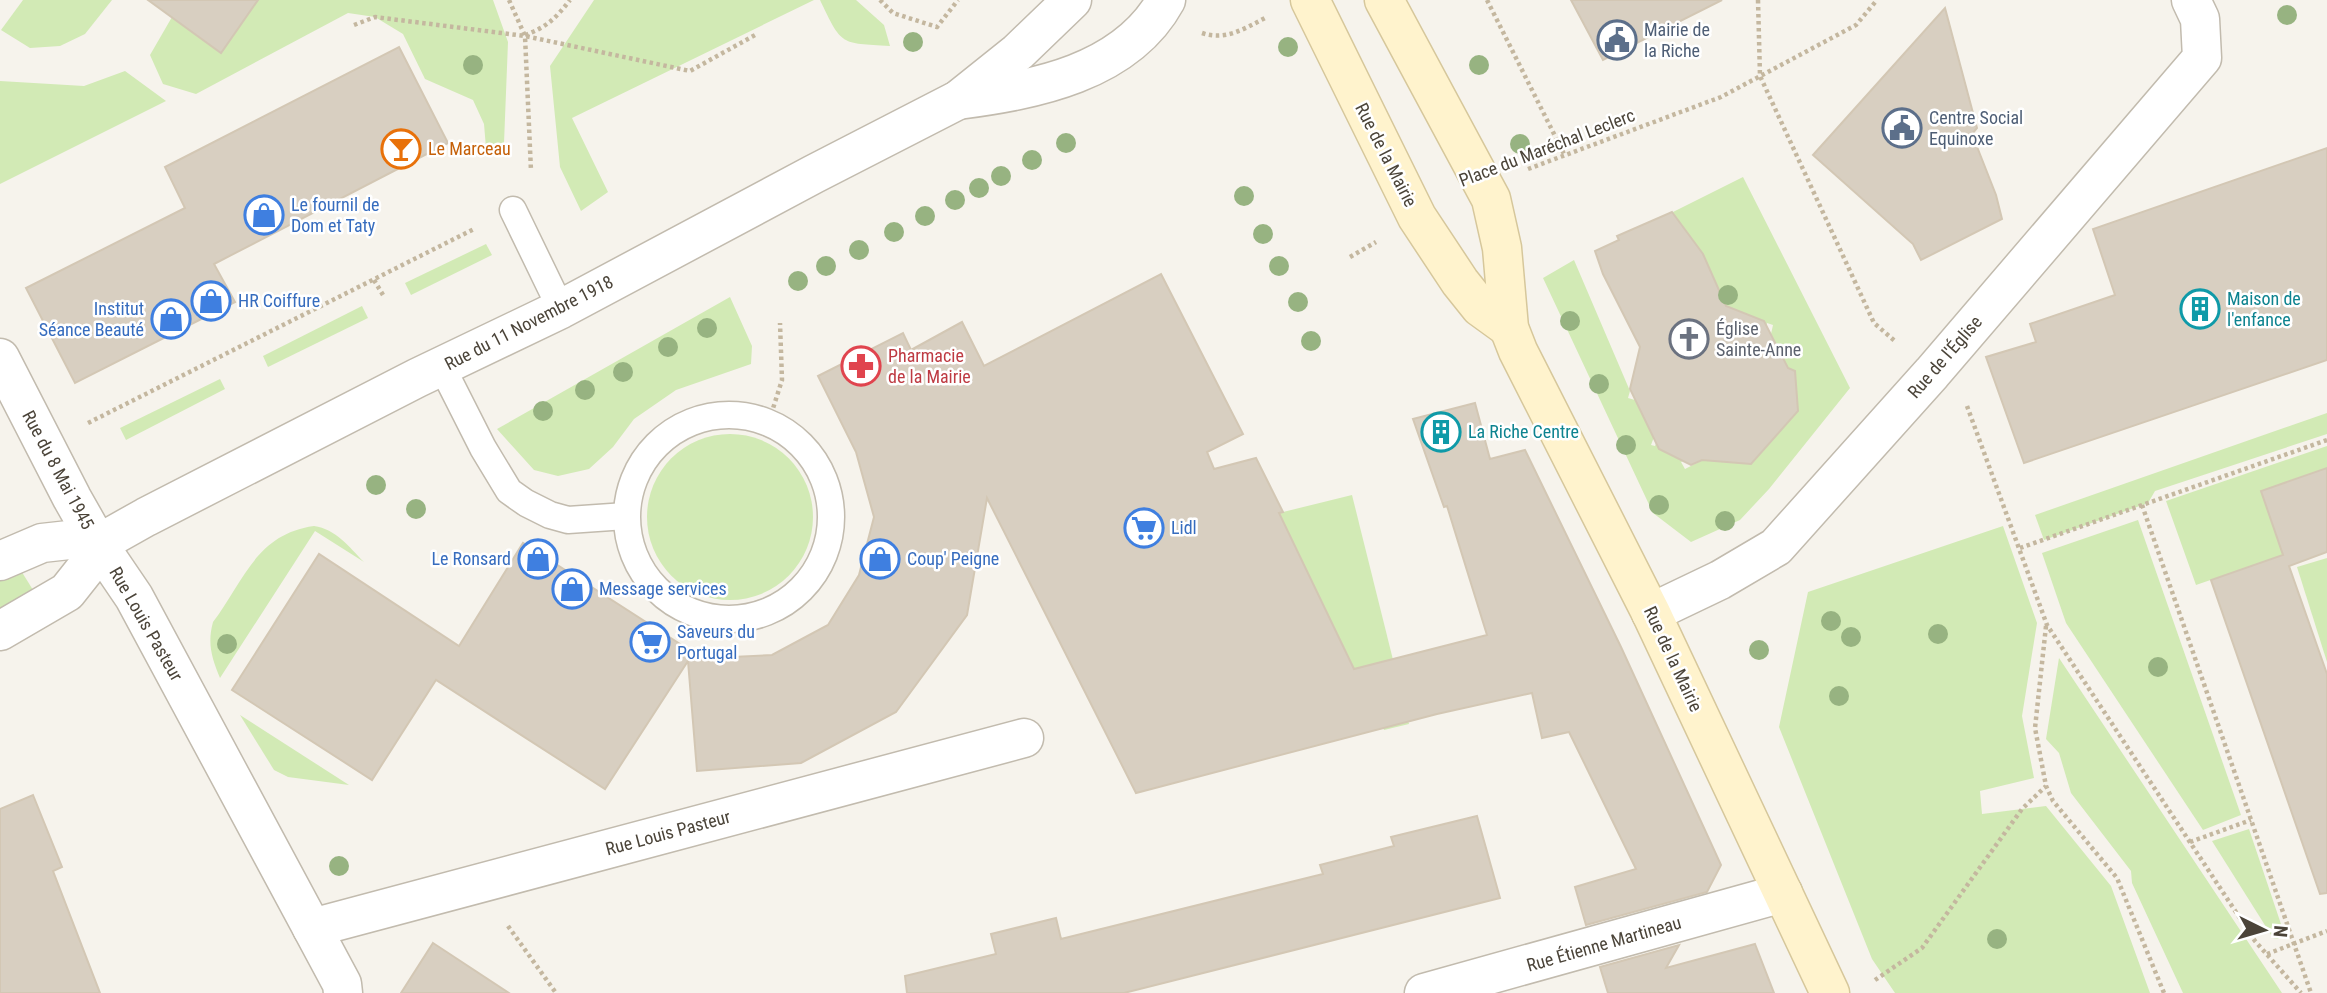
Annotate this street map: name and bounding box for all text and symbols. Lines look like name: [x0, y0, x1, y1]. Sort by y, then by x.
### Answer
public building icon: Mairie de la Riche: [1596, 19, 1638, 61]
place label: Mairie de la Riche: [1644, 19, 1710, 61]
street label: Rue de la Mairie: [1351, 99, 1422, 210]
street label: Place du Maréchal Leclerc: [1456, 104, 1638, 191]
public building icon: Centre Social Equinoxe: [1881, 107, 1923, 149]
place label: Centre Social Equinoxe: [1929, 107, 2023, 149]
bar icon: Le Marceau: [380, 128, 422, 170]
place label: Le Marceau: [428, 138, 511, 159]
shop icon: Le fournil de Dom et Taty: [243, 194, 285, 236]
place label: Le fournil de Dom et Taty: [291, 194, 380, 236]
street label: Rue du 11 Novembre 1918: [441, 271, 617, 374]
shop icon: HR Coiffure: [190, 280, 232, 322]
building icon: Maison de l'enfance: [2179, 288, 2221, 330]
place label: Maison de l'enfance: [2227, 288, 2301, 330]
place label: HR Coiffure: [238, 290, 320, 311]
place label: Institut Séance Beauté: [39, 298, 144, 340]
shop icon: Institut Séance Beauté: [150, 298, 192, 340]
street label: Rue de l'Église: [1903, 311, 1986, 402]
church icon: Église Sainte-Anne: [1668, 318, 1710, 360]
place label: Église Sainte-Anne: [1716, 318, 1801, 360]
pharmacy icon: Pharmacie de la Mairie: [840, 345, 882, 387]
place label: Pharmacie de la Mairie: [888, 345, 971, 387]
street label: Rue du 8 Mai 1945: [18, 407, 99, 533]
building icon: La Riche Centre: [1420, 411, 1462, 453]
place label: La Riche Centre: [1468, 421, 1579, 442]
supermarket icon: Lidl: [1123, 507, 1165, 549]
place label: Lidl: [1171, 517, 1197, 538]
shop icon: Le Ronsard: [517, 538, 559, 580]
shop icon: Coup' Peigne: [859, 538, 901, 580]
place label: Le Ronsard: [431, 548, 511, 569]
place label: Coup' Peigne: [907, 548, 999, 569]
street label: Rue Louis Pasteur: [105, 563, 188, 685]
shop icon: Message services: [551, 568, 593, 610]
place label: Message services: [599, 578, 727, 599]
street label: Rue de la Mairie: [1640, 603, 1707, 715]
supermarket icon: Saveurs du Portugal: [629, 621, 671, 663]
place label: Saveurs du Portugal: [677, 621, 755, 663]
street label: Rue Louis Pasteur: [603, 806, 733, 859]
north arrow: [2229, 895, 2299, 965]
street label: Rue Étienne Martineau: [1524, 911, 1684, 976]
text: N: [2268, 925, 2292, 938]

